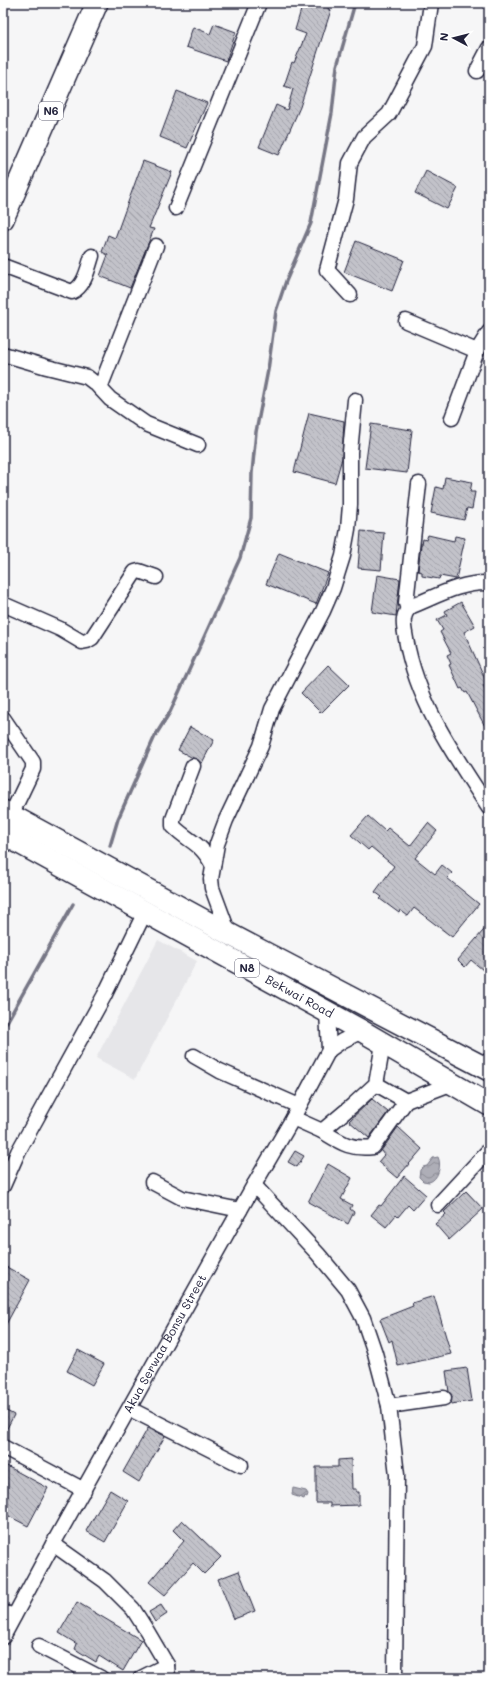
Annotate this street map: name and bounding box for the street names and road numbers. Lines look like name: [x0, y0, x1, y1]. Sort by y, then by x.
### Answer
road number: N6: [39, 102, 63, 120]
road number: N8: [235, 959, 259, 977]
street label: Bekwai Road: [263, 971, 337, 1021]
street label: Akua Serwaa Bonsu Street: [119, 1271, 209, 1416]

